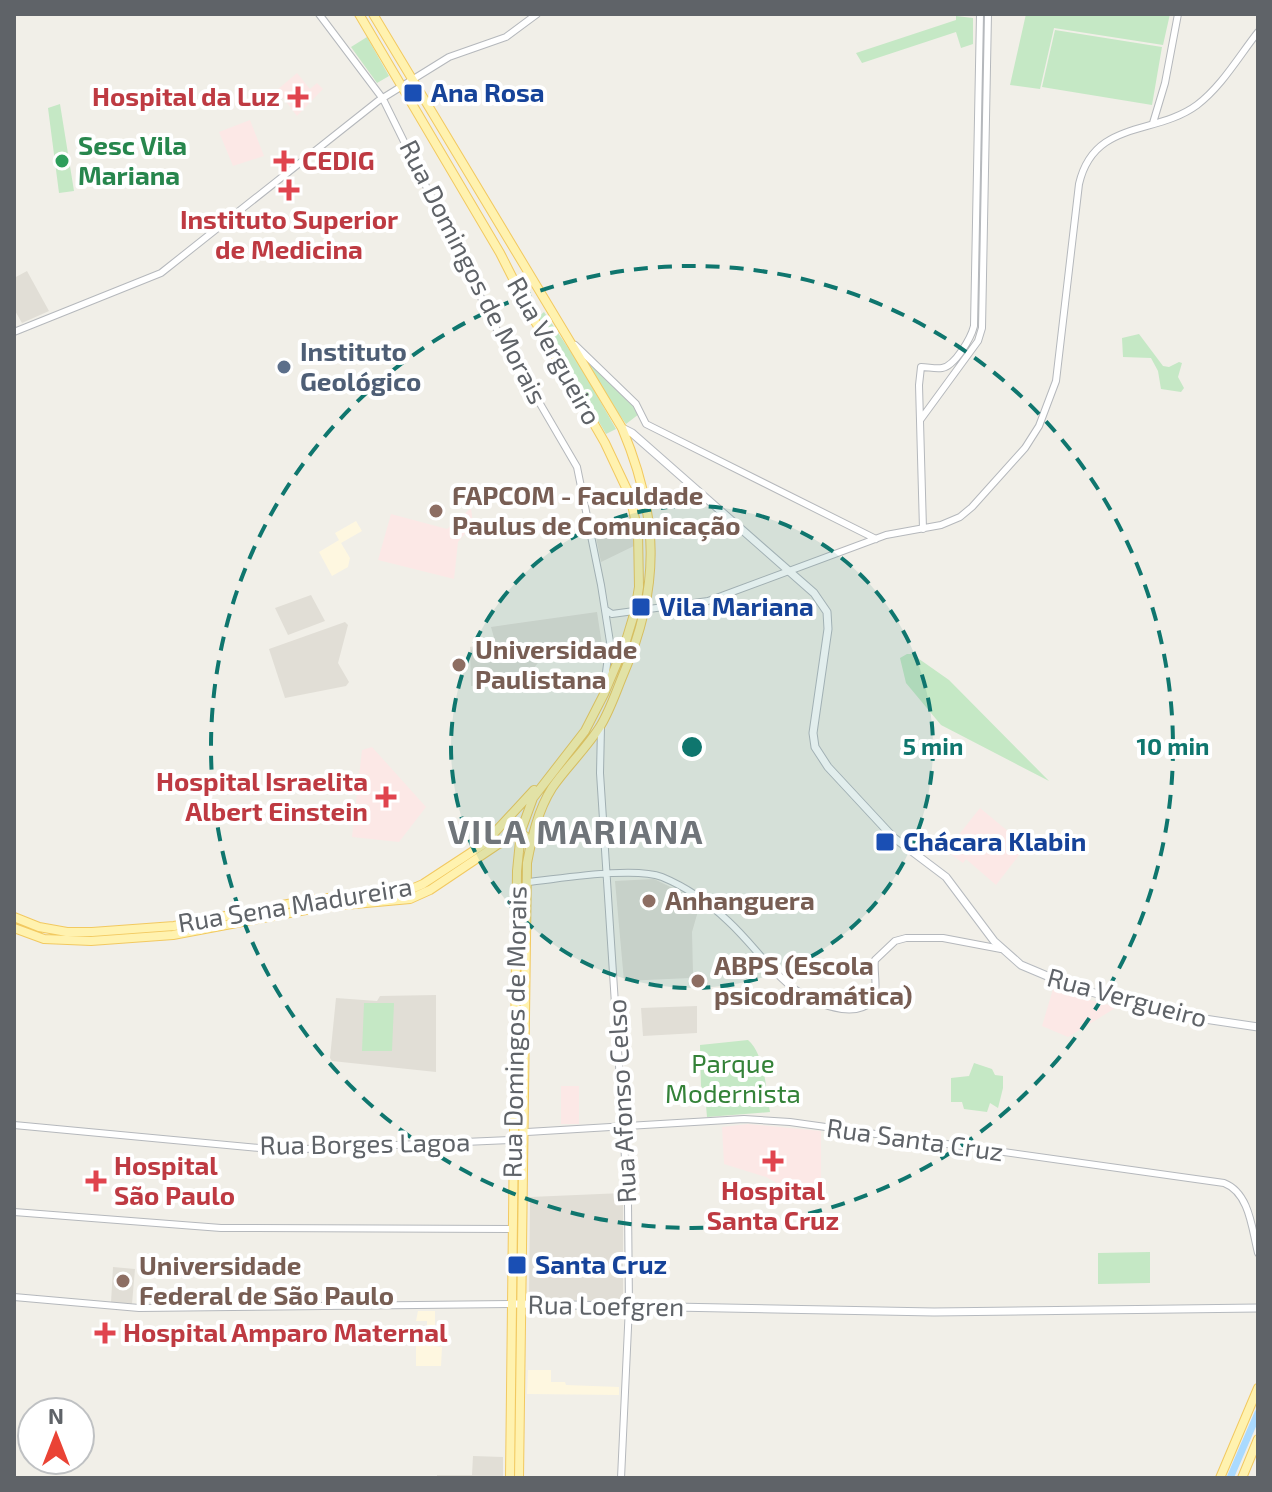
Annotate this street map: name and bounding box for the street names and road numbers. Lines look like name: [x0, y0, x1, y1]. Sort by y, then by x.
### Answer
street label: Rua Domingos de Morais: [394, 134, 554, 408]
street label: Rua Vergueiro: [502, 271, 609, 430]
street label: Rua Sena Madureira: [175, 870, 414, 937]
street label: Rua Domingos de Morais: [495, 886, 532, 1178]
street label: Rua Vergueiro: [1044, 960, 1211, 1033]
street label: Rua Afonso Celso: [600, 998, 641, 1204]
street label: Rua Santa Cruz: [825, 1111, 1006, 1166]
street label: Rua Borges Lagoa: [259, 1125, 471, 1160]
street label: Rua Loefgren: [528, 1288, 685, 1321]

